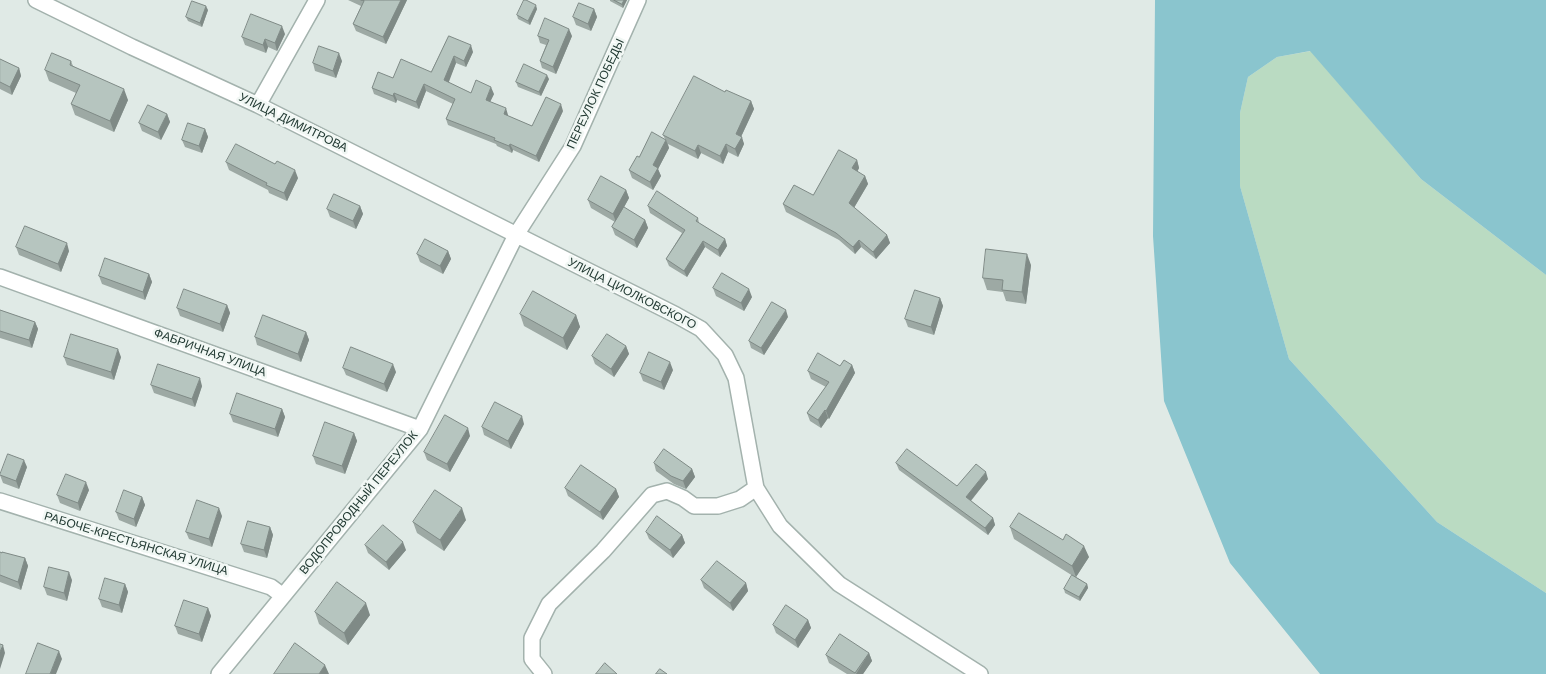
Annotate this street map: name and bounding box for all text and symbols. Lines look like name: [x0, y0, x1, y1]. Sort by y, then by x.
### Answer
street label: ПЕРЕУЛОК ПОБЕДЫ: [564, 37, 628, 151]
street label: УЛИЦА ДИМИТРОВА: [236, 90, 350, 156]
street label: УЛИЦА ЦИОЛКОВСКОГО: [565, 255, 699, 333]
street label: ФАБРИЧНАЯ УЛИЦА: [152, 326, 268, 380]
street label: ВОДОПРОВОДНЫЙ ПЕРЕУЛОК: [297, 429, 421, 577]
street label: РАБОЧЕ-КРЕСТЬЯНСКАЯ УЛИЦА: [42, 509, 230, 579]

